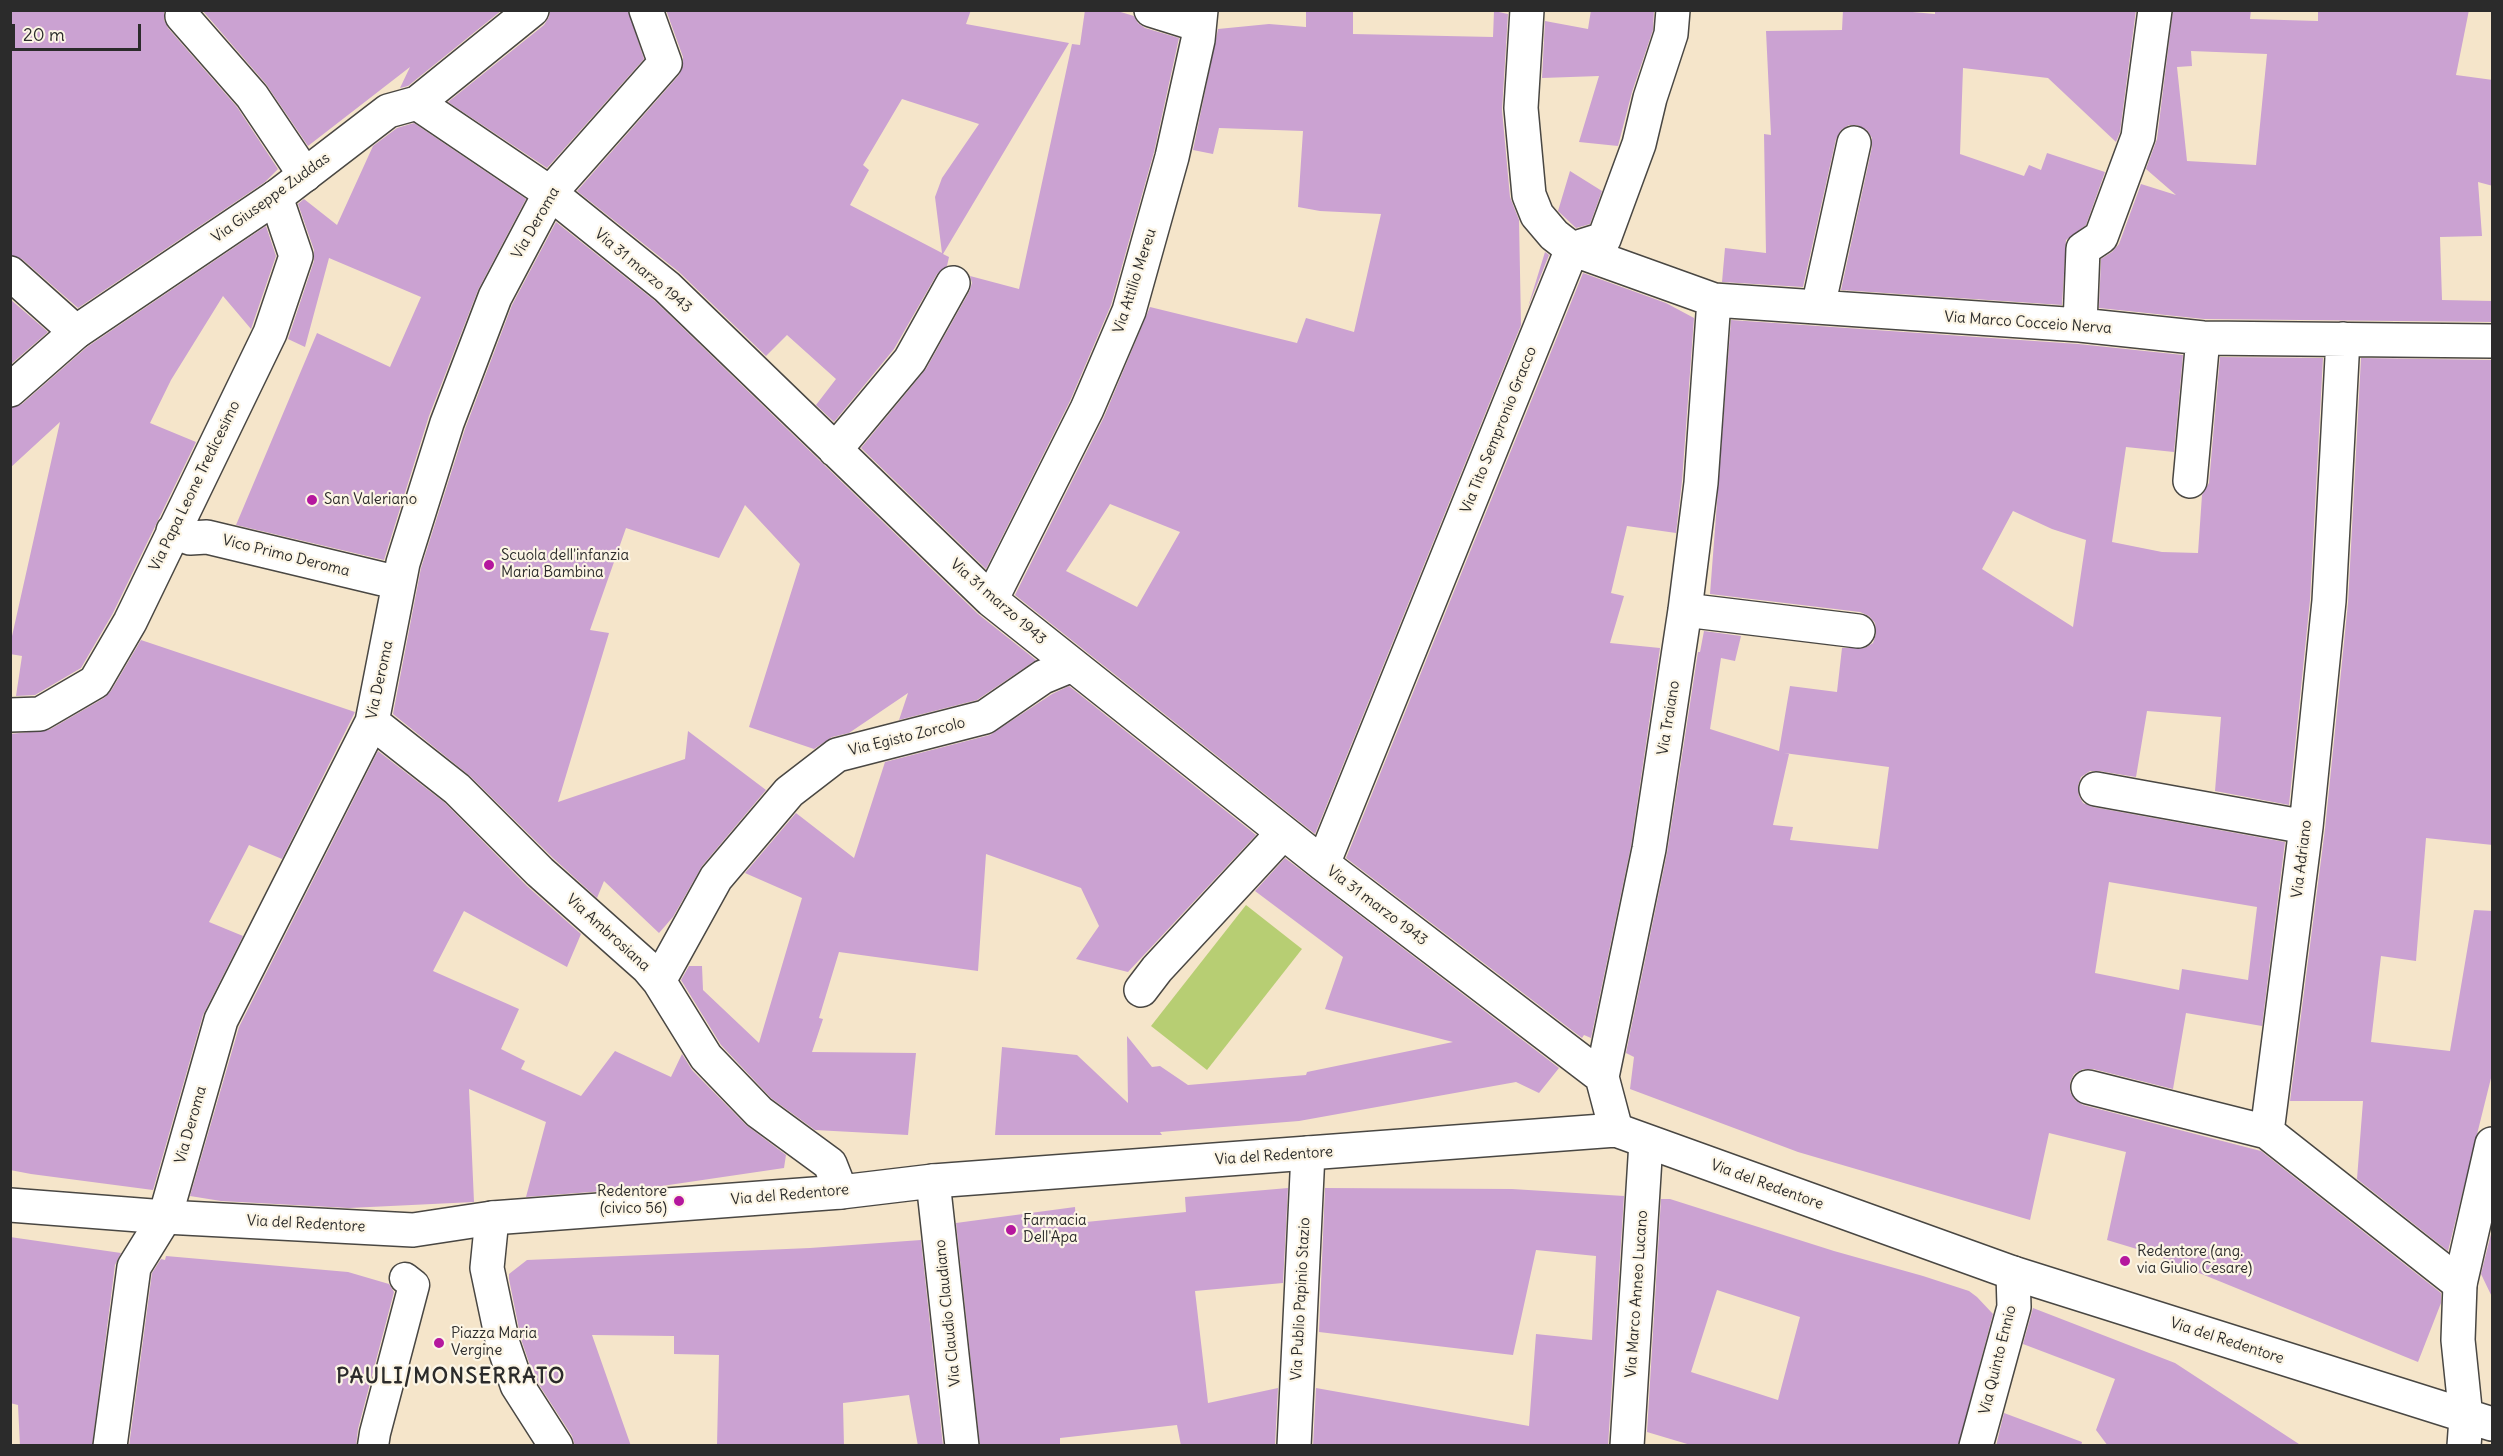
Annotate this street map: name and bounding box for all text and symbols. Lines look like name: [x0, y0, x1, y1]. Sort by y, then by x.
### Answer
scale bar: [15, 12, 144, 50]
text: 20 m: [23, 23, 65, 46]
street label: Via Giuseppe Zuddas: [209, 149, 333, 247]
street label: Via Deroma: [508, 184, 564, 262]
street label: Via 31 marzo 1943: [591, 225, 695, 317]
street label: Via Attilio Mereu: [1110, 226, 1160, 336]
street label: Via Marco Cocceio Nerva: [1944, 308, 2112, 338]
street label: Via Tito Sempronio Gracco: [1457, 344, 1541, 516]
street label: Via Papa Leone Tredicesimo: [146, 398, 244, 574]
place label: San Valeriano: [324, 491, 417, 509]
marker: San Valeriano: [305, 493, 319, 507]
street label: Vico Primo Deroma: [220, 531, 352, 581]
place label: Scuola dell'infanzia Maria Bambina: [501, 547, 629, 582]
street label: Via 31 marzo 1943: [946, 555, 1050, 649]
marker: Scuola dell'infanzia Maria Bambina: [482, 558, 496, 572]
street label: Via Deroma: [363, 639, 397, 721]
street label: Via Traiano: [1654, 679, 1684, 757]
street label: Via Egisto Zorcolo: [847, 714, 967, 760]
street label: Via Adriano: [2288, 819, 2316, 899]
street label: Via 31 marzo 1943: [1323, 862, 1431, 950]
street label: Via Ambrosiana: [562, 891, 654, 975]
street label: Via Deroma: [171, 1084, 211, 1166]
street label: Via del Redentore: [1214, 1143, 1334, 1169]
street label: Via del Redentore: [1708, 1156, 1826, 1214]
street label: Via del Redentore: [730, 1181, 850, 1209]
place label: Redentore (civico 56): [597, 1183, 667, 1218]
marker: Redentore (civico 56): [672, 1194, 686, 1208]
street label: Via Marco Anneo Lucano: [1622, 1210, 1652, 1378]
street label: Via del Redentore: [246, 1212, 366, 1236]
place label: Farmacia Dell'Apa: [1023, 1212, 1087, 1247]
street label: Via Publio Papinio Stazio: [1288, 1217, 1314, 1381]
marker: Farmacia Dell'Apa: [1004, 1223, 1018, 1237]
street label: Via Claudio Claudiano: [931, 1239, 965, 1387]
place label: Redentore (ang. via Giulio Cesare): [2137, 1243, 2252, 1278]
marker: Redentore (ang. via Giulio Cesare): [2118, 1254, 2132, 1268]
street label: Via Quinto Ennio: [1976, 1304, 2020, 1416]
street label: Via del Redentore: [2168, 1314, 2286, 1368]
place label: Piazza Maria Vergine: [451, 1325, 537, 1360]
marker: Piazza Maria Vergine: [432, 1336, 446, 1350]
district label: PAULI/MONSERRATO: [336, 1364, 566, 1390]

